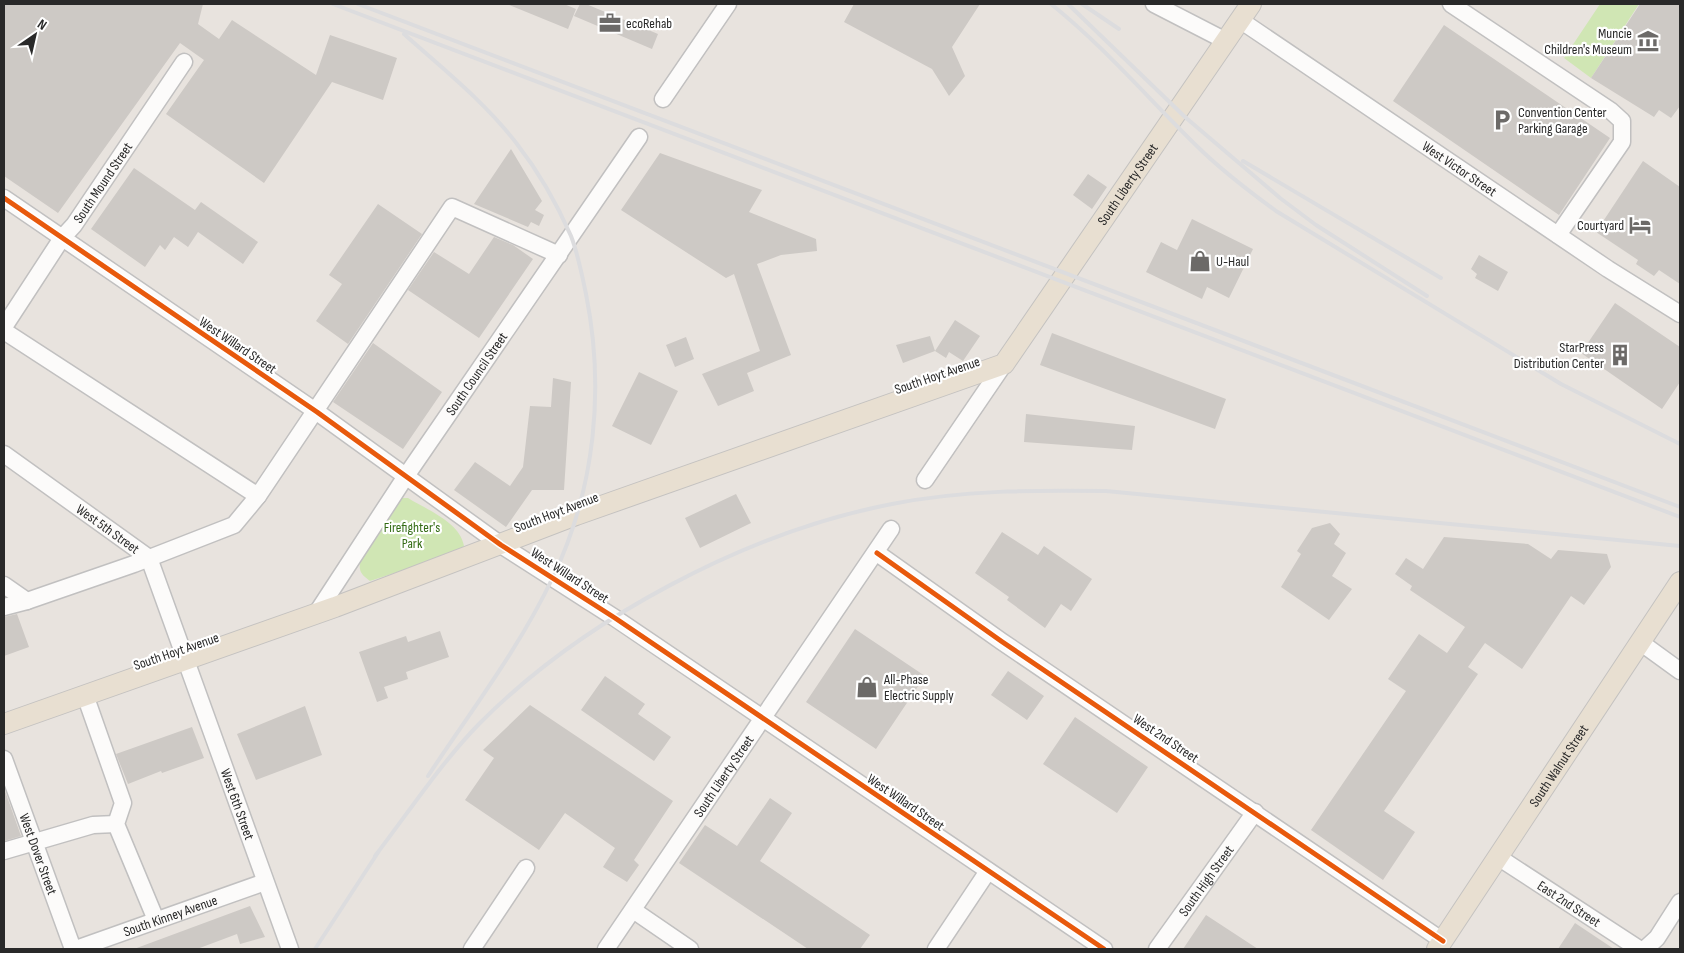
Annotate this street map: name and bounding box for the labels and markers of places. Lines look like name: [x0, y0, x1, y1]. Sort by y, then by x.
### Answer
office icon: ecoRehab: [597, 10, 623, 36]
place label: ecoRehab: [626, 15, 672, 32]
place label: Muncie Children's Museum: [1544, 25, 1632, 58]
museum icon: Muncie Children's Museum: [1635, 28, 1661, 54]
place label: Convention Center Parking Garage: [1518, 104, 1607, 137]
parking icon: Convention Center Parking Garage: [1489, 107, 1515, 133]
hotel icon: Courtyard: [1627, 212, 1653, 238]
place label: Courtyard: [1577, 217, 1624, 234]
shop icon: U-Haul: [1187, 248, 1213, 274]
place label: U-Haul: [1216, 253, 1249, 270]
place label: StarPress Distribution Center: [1514, 339, 1604, 372]
building icon: StarPress Distribution Center: [1607, 342, 1633, 368]
place label: All-Phase Electric Supply: [883, 671, 954, 704]
shop icon: All-Phase Electric Supply: [854, 674, 880, 700]

